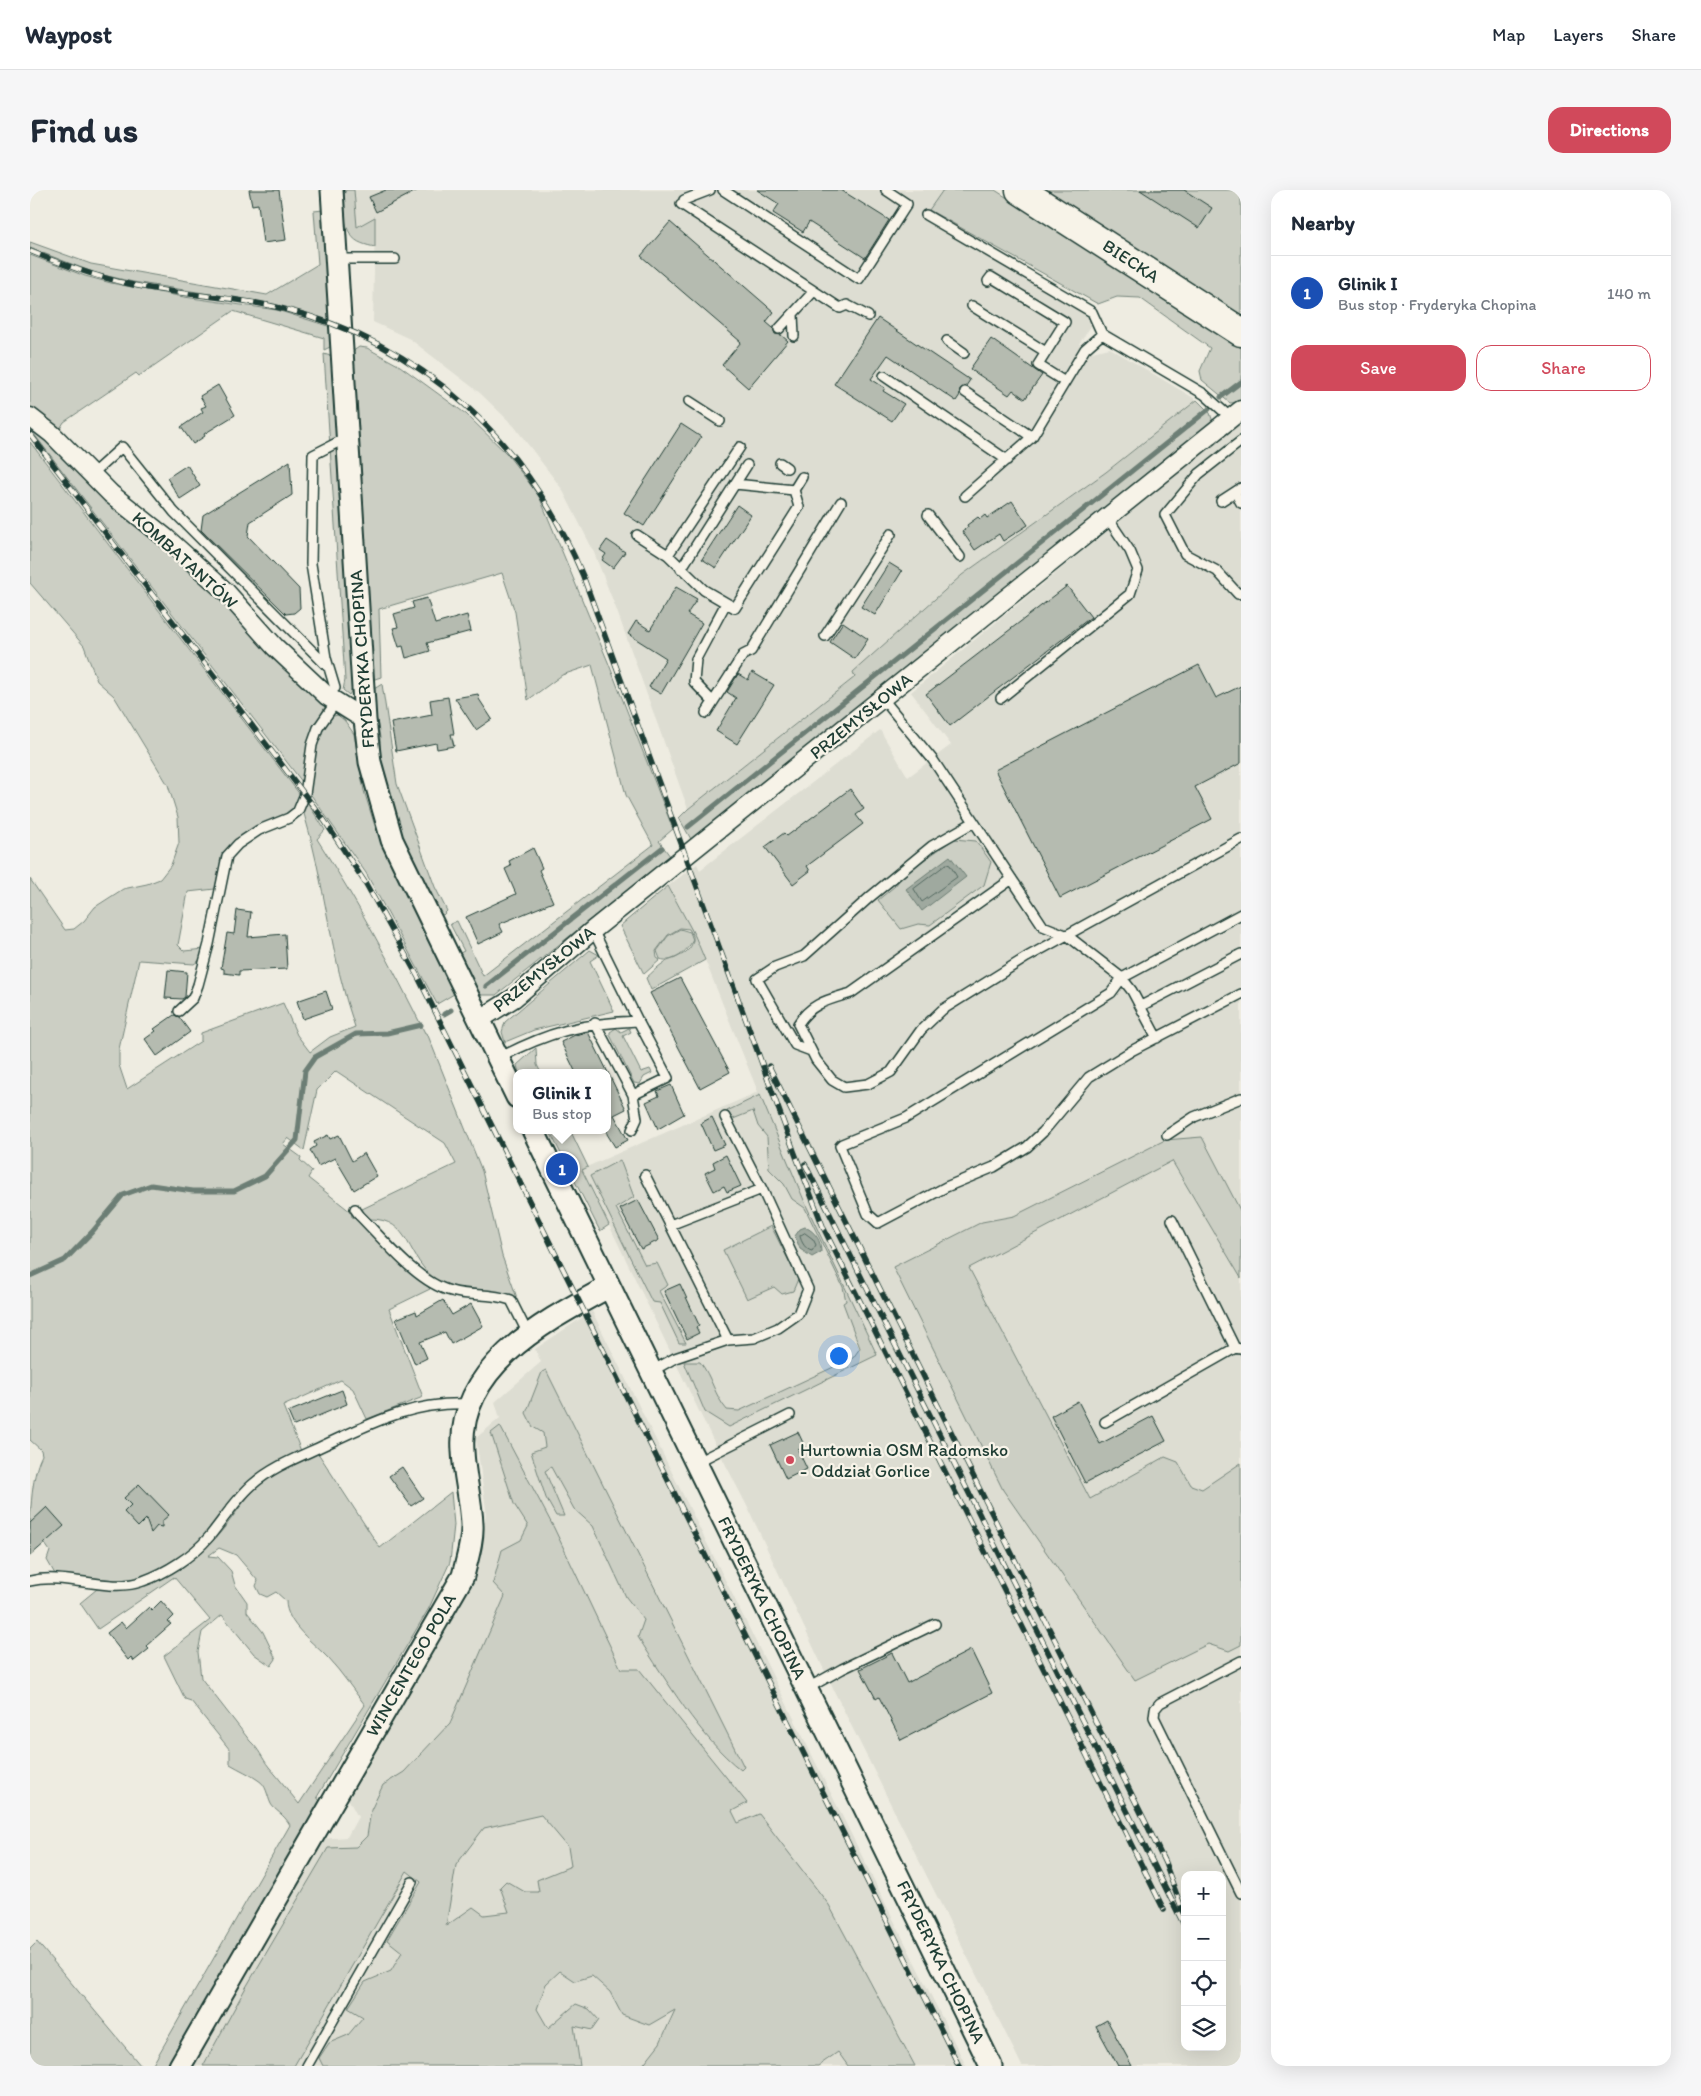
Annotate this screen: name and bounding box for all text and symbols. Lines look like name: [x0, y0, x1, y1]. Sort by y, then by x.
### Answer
text: Waypost: [25, 20, 112, 49]
text: Map: [1492, 24, 1525, 46]
text: Layers: [1553, 24, 1603, 46]
text: Share: [1631, 24, 1676, 46]
button: Directions: [1548, 107, 1671, 153]
text: Find us: [30, 109, 138, 151]
text: Nearby: [1291, 210, 1355, 235]
street label: BIECKA: [1099, 235, 1164, 288]
text: Glinik I: [1338, 272, 1398, 295]
text: 1: [1303, 284, 1311, 303]
text: 140 m: [1607, 284, 1651, 303]
text: Bus stop · Fryderyka Chopina: [1338, 295, 1536, 314]
button: Save: [1291, 345, 1466, 391]
button: Share: [1476, 345, 1651, 391]
street label: KOMBATANTÓW: [128, 507, 242, 613]
street label: FRYDERYKA CHOPINA: [345, 569, 379, 749]
street label: PRZEMYSŁOWA: [805, 668, 917, 764]
street label: PRZEMYSŁOWA: [488, 921, 600, 1017]
popup: [513, 1069, 611, 1134]
text: Glinik I: [532, 1081, 592, 1104]
text: Bus stop: [532, 1104, 592, 1123]
pin: 1: [546, 1150, 578, 1188]
your location: [826, 1343, 852, 1369]
place label: Hurtownia OSM Radomsko - Oddział Gorlice: [800, 1439, 1008, 1482]
marker: Hurtownia OSM Radomsko - Oddział Gorlice: [784, 1454, 796, 1466]
street label: FRYDERYKA CHOPINA: [713, 1513, 811, 1684]
street label: WINCENTEGO POLA: [361, 1589, 461, 1740]
map controls: [1181, 1871, 1226, 2051]
button: +: [1181, 1871, 1226, 1916]
street label: FRYDERYKA CHOPINA: [892, 1877, 990, 2048]
button: −: [1181, 1916, 1226, 1961]
button: locate: [1181, 1961, 1226, 2006]
button: layers: [1181, 2006, 1226, 2051]

